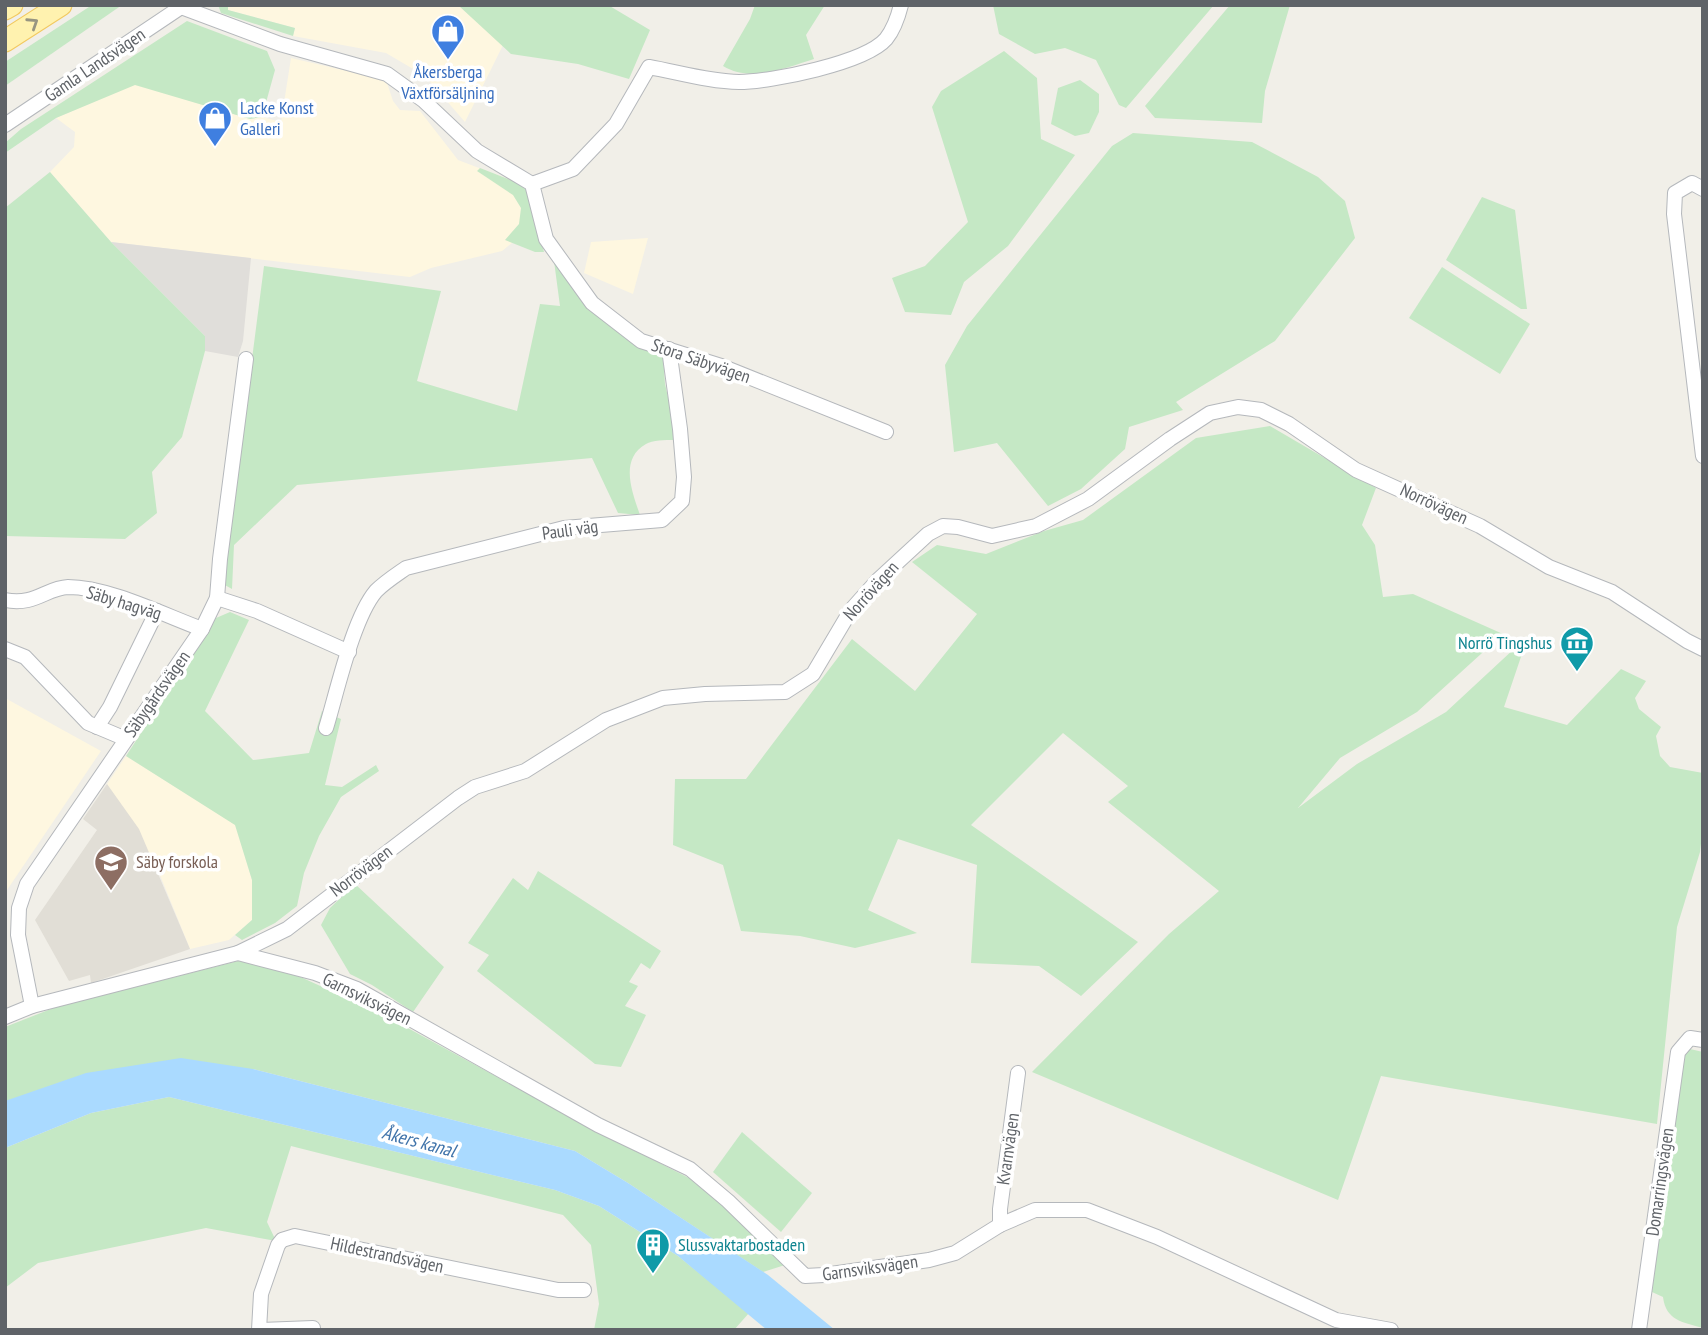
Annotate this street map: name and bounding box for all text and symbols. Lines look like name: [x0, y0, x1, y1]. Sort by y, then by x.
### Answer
shop icon: Åkersberga Växtförsäljning: [429, 12, 467, 61]
one-way arrow: [25, 19, 38, 32]
street label: Gamla Landsvägen: [40, 22, 149, 107]
place label: Åkersberga Växtförsäljning: [400, 60, 495, 104]
place label: Lacke Konst Galleri: [240, 96, 314, 140]
shop icon: Lacke Konst Galleri: [196, 99, 234, 148]
street label: Stora Säbyvägen: [649, 333, 754, 388]
street label: Norrövägen: [1397, 478, 1472, 529]
street label: Pauli väg: [540, 514, 599, 545]
street label: Norrövägen: [838, 556, 903, 625]
street label: Säby hagväg: [84, 580, 165, 625]
museum icon: Norrö Tingshus: [1558, 624, 1596, 673]
place label: Norrö Tingshus: [1458, 631, 1552, 654]
street label: Säbygårdsvägen: [118, 646, 195, 741]
street label: Norrövägen: [325, 840, 396, 902]
school or university icon: Säby forskola: [92, 843, 130, 892]
place label: Säby forskola: [136, 850, 218, 873]
street label: Garnsviksvägen: [319, 967, 416, 1030]
street label: Kvarnvägen: [991, 1111, 1024, 1186]
water label: Åkers kanal: [380, 1120, 460, 1163]
street label: Domarringsvägen: [1641, 1126, 1678, 1237]
building icon: Slussvaktarbostaden: [634, 1226, 672, 1275]
street label: Hildestrandsvägen: [328, 1231, 446, 1278]
place label: Slussvaktarbostaden: [678, 1233, 805, 1256]
street label: Garnsviksvägen: [821, 1249, 919, 1286]

